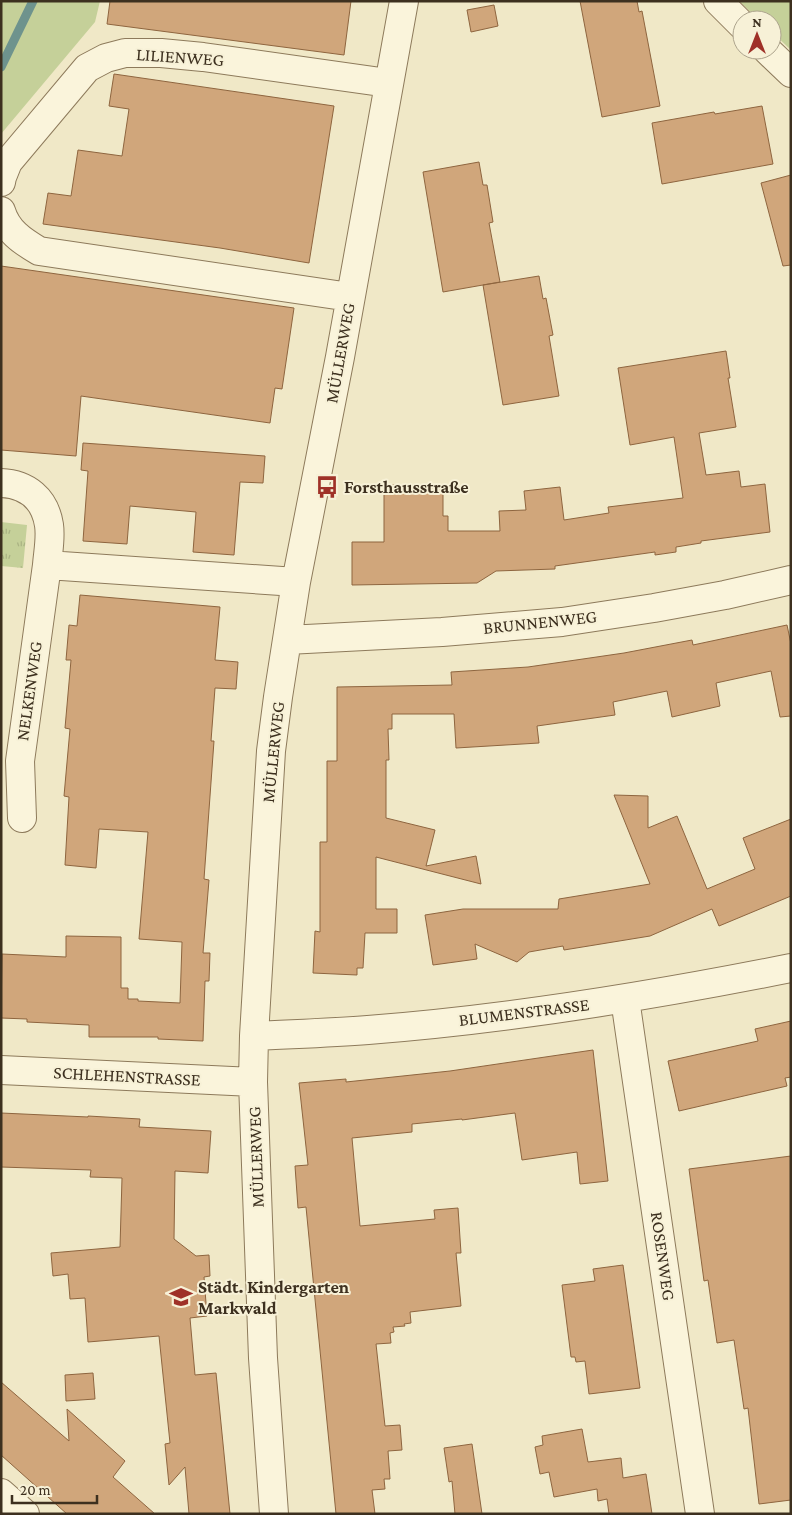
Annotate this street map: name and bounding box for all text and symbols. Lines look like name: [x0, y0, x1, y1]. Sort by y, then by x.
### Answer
north arrow: [732, 10, 782, 60]
text: N: [752, 14, 762, 30]
street label: LILIENWEG: [135, 44, 225, 70]
street label: MÜLLERWEG: [321, 301, 359, 405]
bus stop icon: Forsthausstraße: [314, 474, 340, 500]
place label: Forsthausstraße: [344, 477, 469, 497]
street label: BRUNNENWEG: [482, 606, 598, 638]
street label: NELKENWEG: [12, 640, 46, 742]
street label: MÜLLERWEG: [258, 700, 288, 804]
street label: BLUMENSTRASSE: [458, 994, 591, 1030]
street label: SCHLEHENSTRASSE: [53, 1062, 201, 1090]
street label: MÜLLERWEG: [244, 1106, 268, 1208]
street label: ROSENWEG: [647, 1210, 679, 1302]
place label: Städt. Kindergarten Markwald: [198, 1277, 350, 1318]
school or university icon: Städt. Kindergarten Markwald: [168, 1284, 194, 1310]
scale bar: [12, 1472, 98, 1504]
text: 20 m: [20, 1482, 51, 1498]

